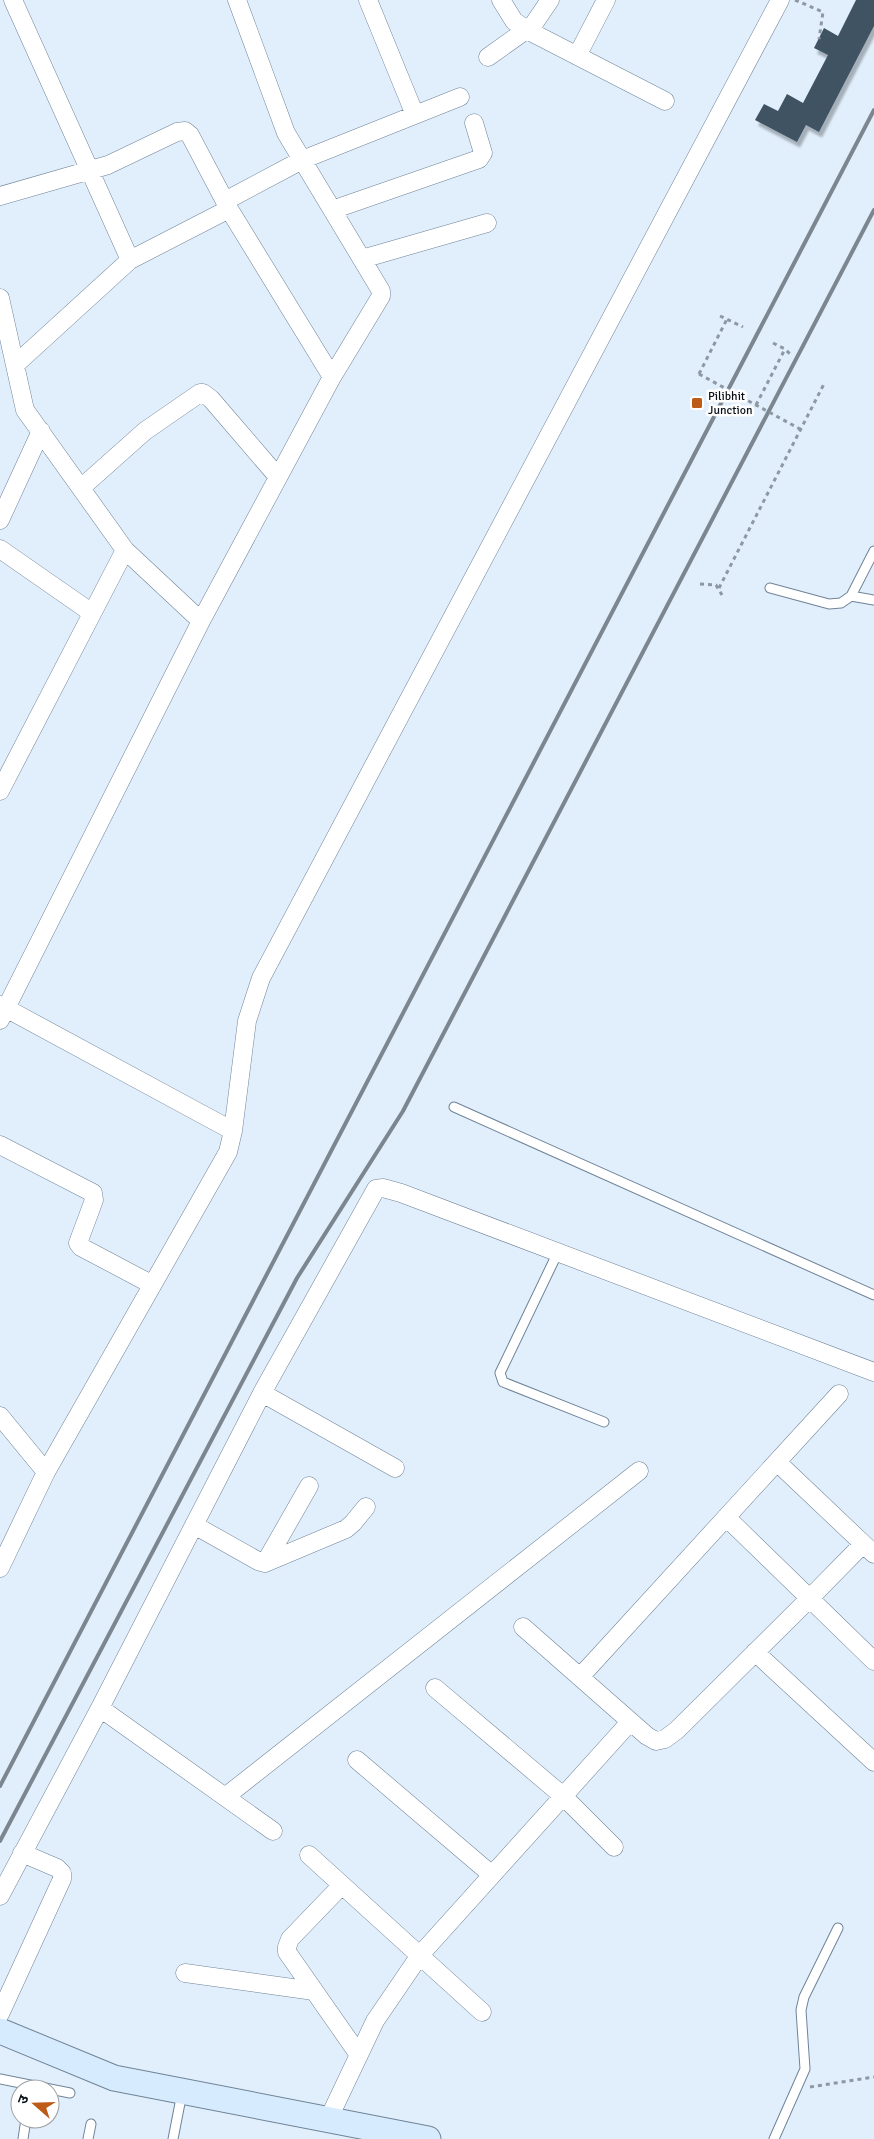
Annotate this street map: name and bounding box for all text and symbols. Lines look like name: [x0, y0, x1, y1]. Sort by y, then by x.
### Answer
place label: Pilibhit Junction: [708, 389, 752, 418]
marker: Pilibhit Junction: [690, 396, 704, 410]
north arrow: [10, 2079, 60, 2129]
text: उ: [14, 2092, 33, 2106]

